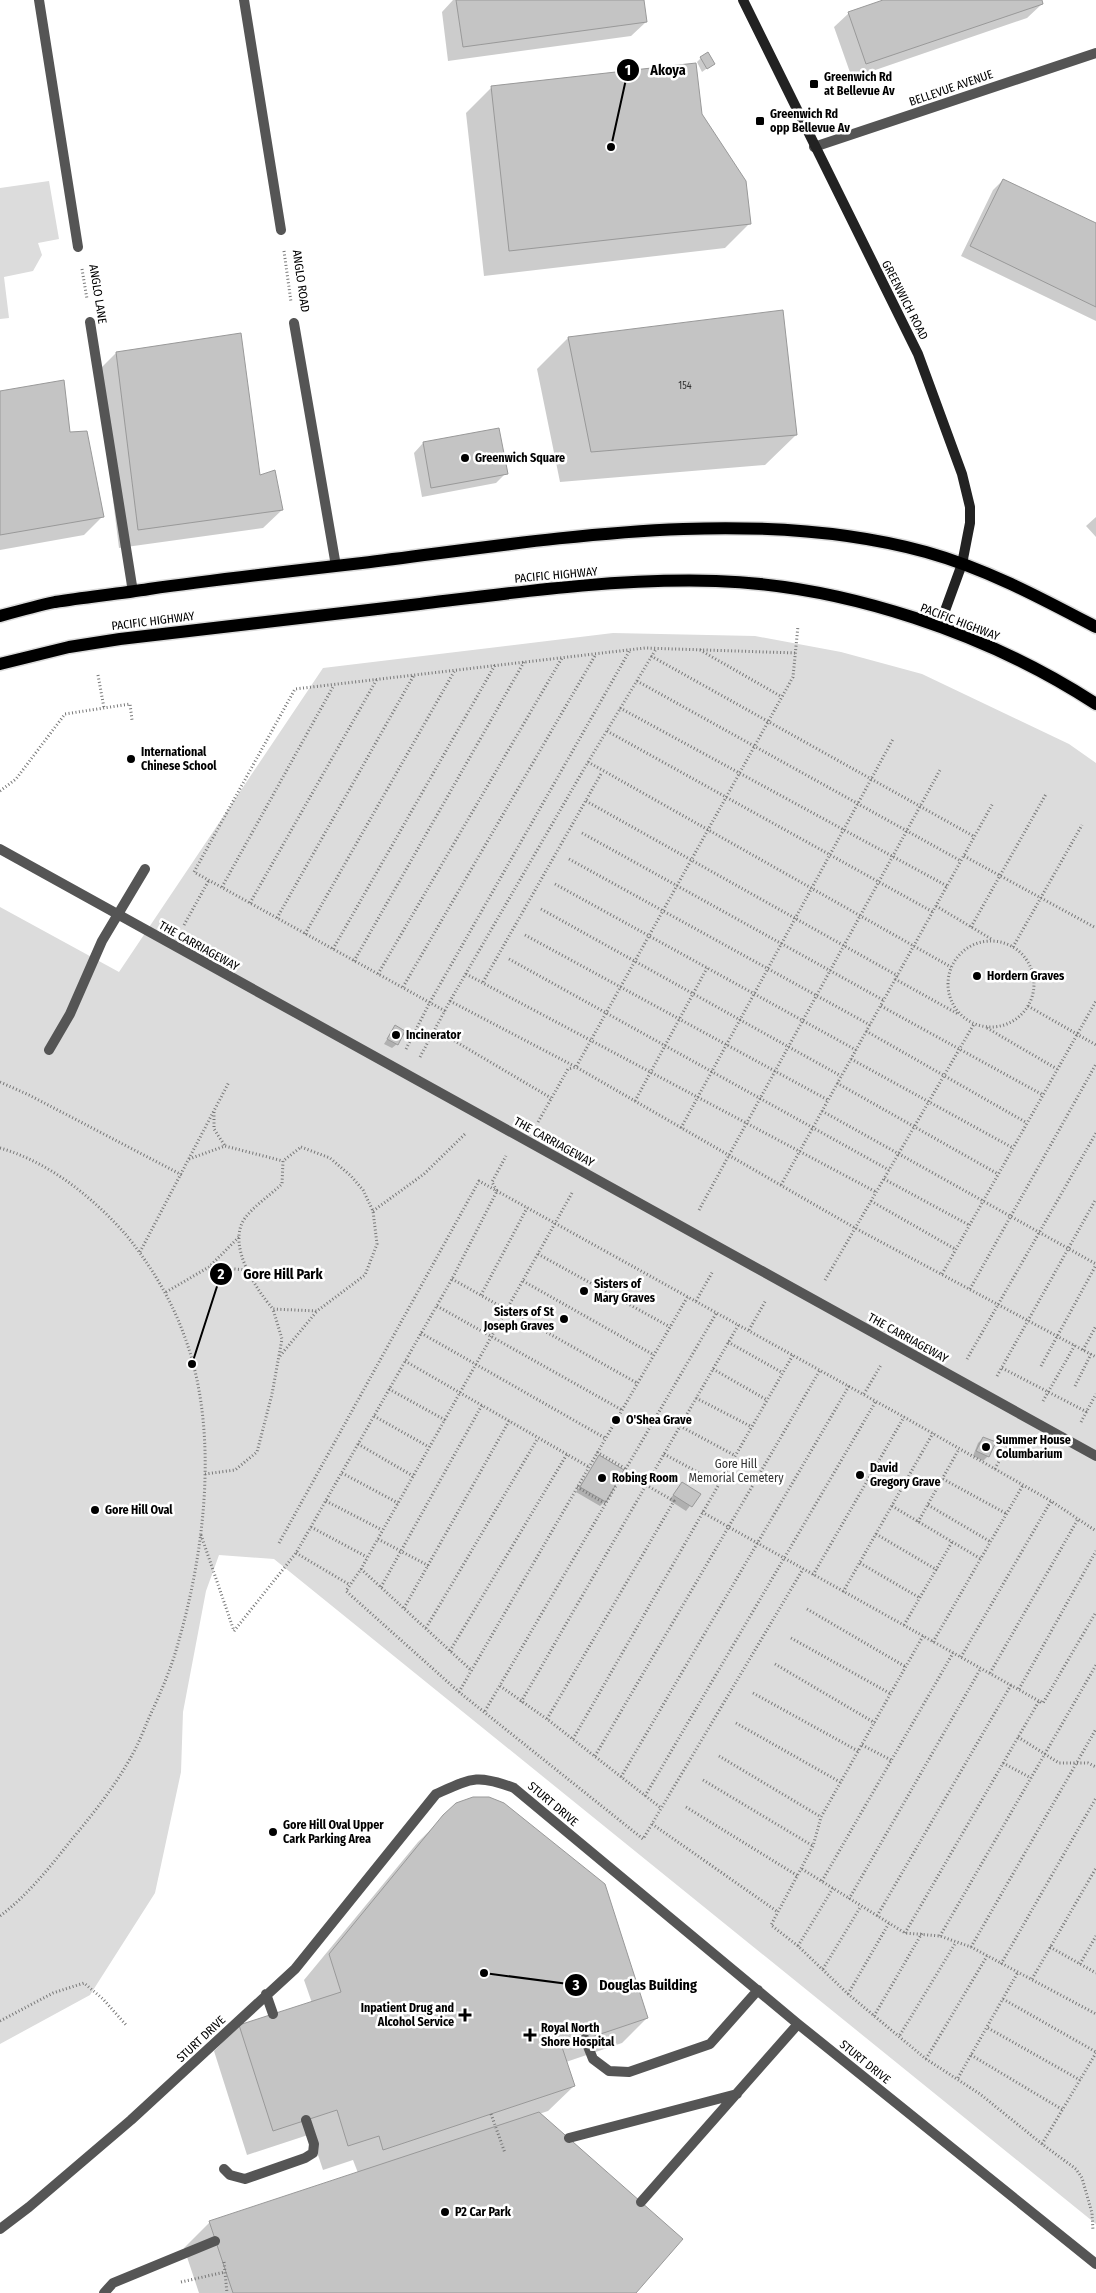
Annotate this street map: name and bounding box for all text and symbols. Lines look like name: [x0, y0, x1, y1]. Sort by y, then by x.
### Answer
callout: Akoya: [616, 55, 696, 84]
text: 1: [625, 61, 631, 79]
text: Akoya: [649, 62, 686, 79]
street label: BELLEVUE AVENUE: [907, 67, 995, 109]
place label: Greenwich Rd at Bellevue Av: [824, 70, 895, 98]
marker: Greenwich Rd at Bellevue Av: [808, 78, 820, 90]
place label: Greenwich Rd opp Bellevue Av: [770, 107, 850, 135]
marker: Greenwich Rd opp Bellevue Av: [754, 115, 766, 127]
street label: ANGLO ROAD: [290, 249, 312, 313]
street label: GREENWICH ROAD: [879, 258, 931, 342]
street label: ANGLO LANE: [86, 263, 110, 325]
house number: 154: [678, 380, 692, 392]
place label: Greenwich Square: [475, 451, 565, 465]
marker: Greenwich Square: [459, 452, 471, 464]
street label: PACIFIC HIGHWAY: [514, 564, 598, 586]
street label: PACIFIC HIGHWAY: [918, 600, 1002, 644]
street label: PACIFIC HIGHWAY: [111, 609, 195, 633]
place label: International Chinese School: [141, 745, 217, 773]
marker: International Chinese School: [125, 753, 137, 765]
street label: THE CARRIAGEWAY: [157, 918, 241, 974]
place label: Hordern Graves: [987, 969, 1065, 983]
marker: Hordern Graves: [971, 970, 983, 982]
place label: Incinerator: [406, 1028, 462, 1042]
marker: Incinerator: [390, 1029, 402, 1041]
street label: THE CARRIAGEWAY: [512, 1114, 596, 1170]
callout: Gore Hill Park: [208, 1259, 333, 1288]
text: 2: [217, 1265, 225, 1283]
text: Gore Hill Park: [243, 1266, 323, 1283]
place label: Sisters of Mary Graves: [594, 1277, 656, 1305]
marker: Sisters of Mary Graves: [578, 1285, 590, 1297]
place label: Sisters of St Joseph Graves: [483, 1305, 555, 1333]
street label: THE CARRIAGEWAY: [866, 1310, 950, 1366]
marker: Sisters of St Joseph Graves: [558, 1313, 570, 1325]
place label: O'Shea Grave: [626, 1413, 692, 1427]
marker: O'Shea Grave: [610, 1414, 622, 1426]
place label: Summer House Columbarium: [996, 1433, 1071, 1461]
marker: Summer House Columbarium: [980, 1441, 992, 1453]
park label: Gore Hill Memorial Cemetery: [688, 1457, 784, 1485]
place label: David Gregory Grave: [870, 1461, 940, 1489]
marker: David Gregory Grave: [854, 1469, 866, 1481]
place label: Robing Room: [612, 1471, 678, 1485]
marker: Robing Room: [596, 1472, 608, 1484]
place label: Gore Hill Oval: [105, 1503, 173, 1517]
marker: Gore Hill Oval: [89, 1504, 101, 1516]
street label: STURT DRIVE: [525, 1779, 581, 1829]
place label: Gore Hill Oval Upper Cark Parking Area: [283, 1818, 384, 1846]
marker: Gore Hill Oval Upper Cark Parking Area: [267, 1826, 279, 1838]
callout: Douglas Building: [564, 1970, 707, 1999]
text: 3: [571, 1976, 580, 1994]
text: Douglas Building: [599, 1977, 697, 1994]
place label: Inpatient Drug and Alcohol Service: [361, 2001, 454, 2029]
marker: Inpatient Drug and Alcohol Service: [458, 2008, 472, 2022]
street label: STURT DRIVE: [174, 2013, 228, 2065]
place label: Royal North Shore Hospital: [541, 2021, 615, 2049]
marker: Royal North Shore Hospital: [523, 2028, 537, 2042]
street label: STURT DRIVE: [837, 2037, 894, 2087]
place label: P2 Car Park: [455, 2205, 512, 2219]
marker: P2 Car Park: [439, 2206, 451, 2218]

